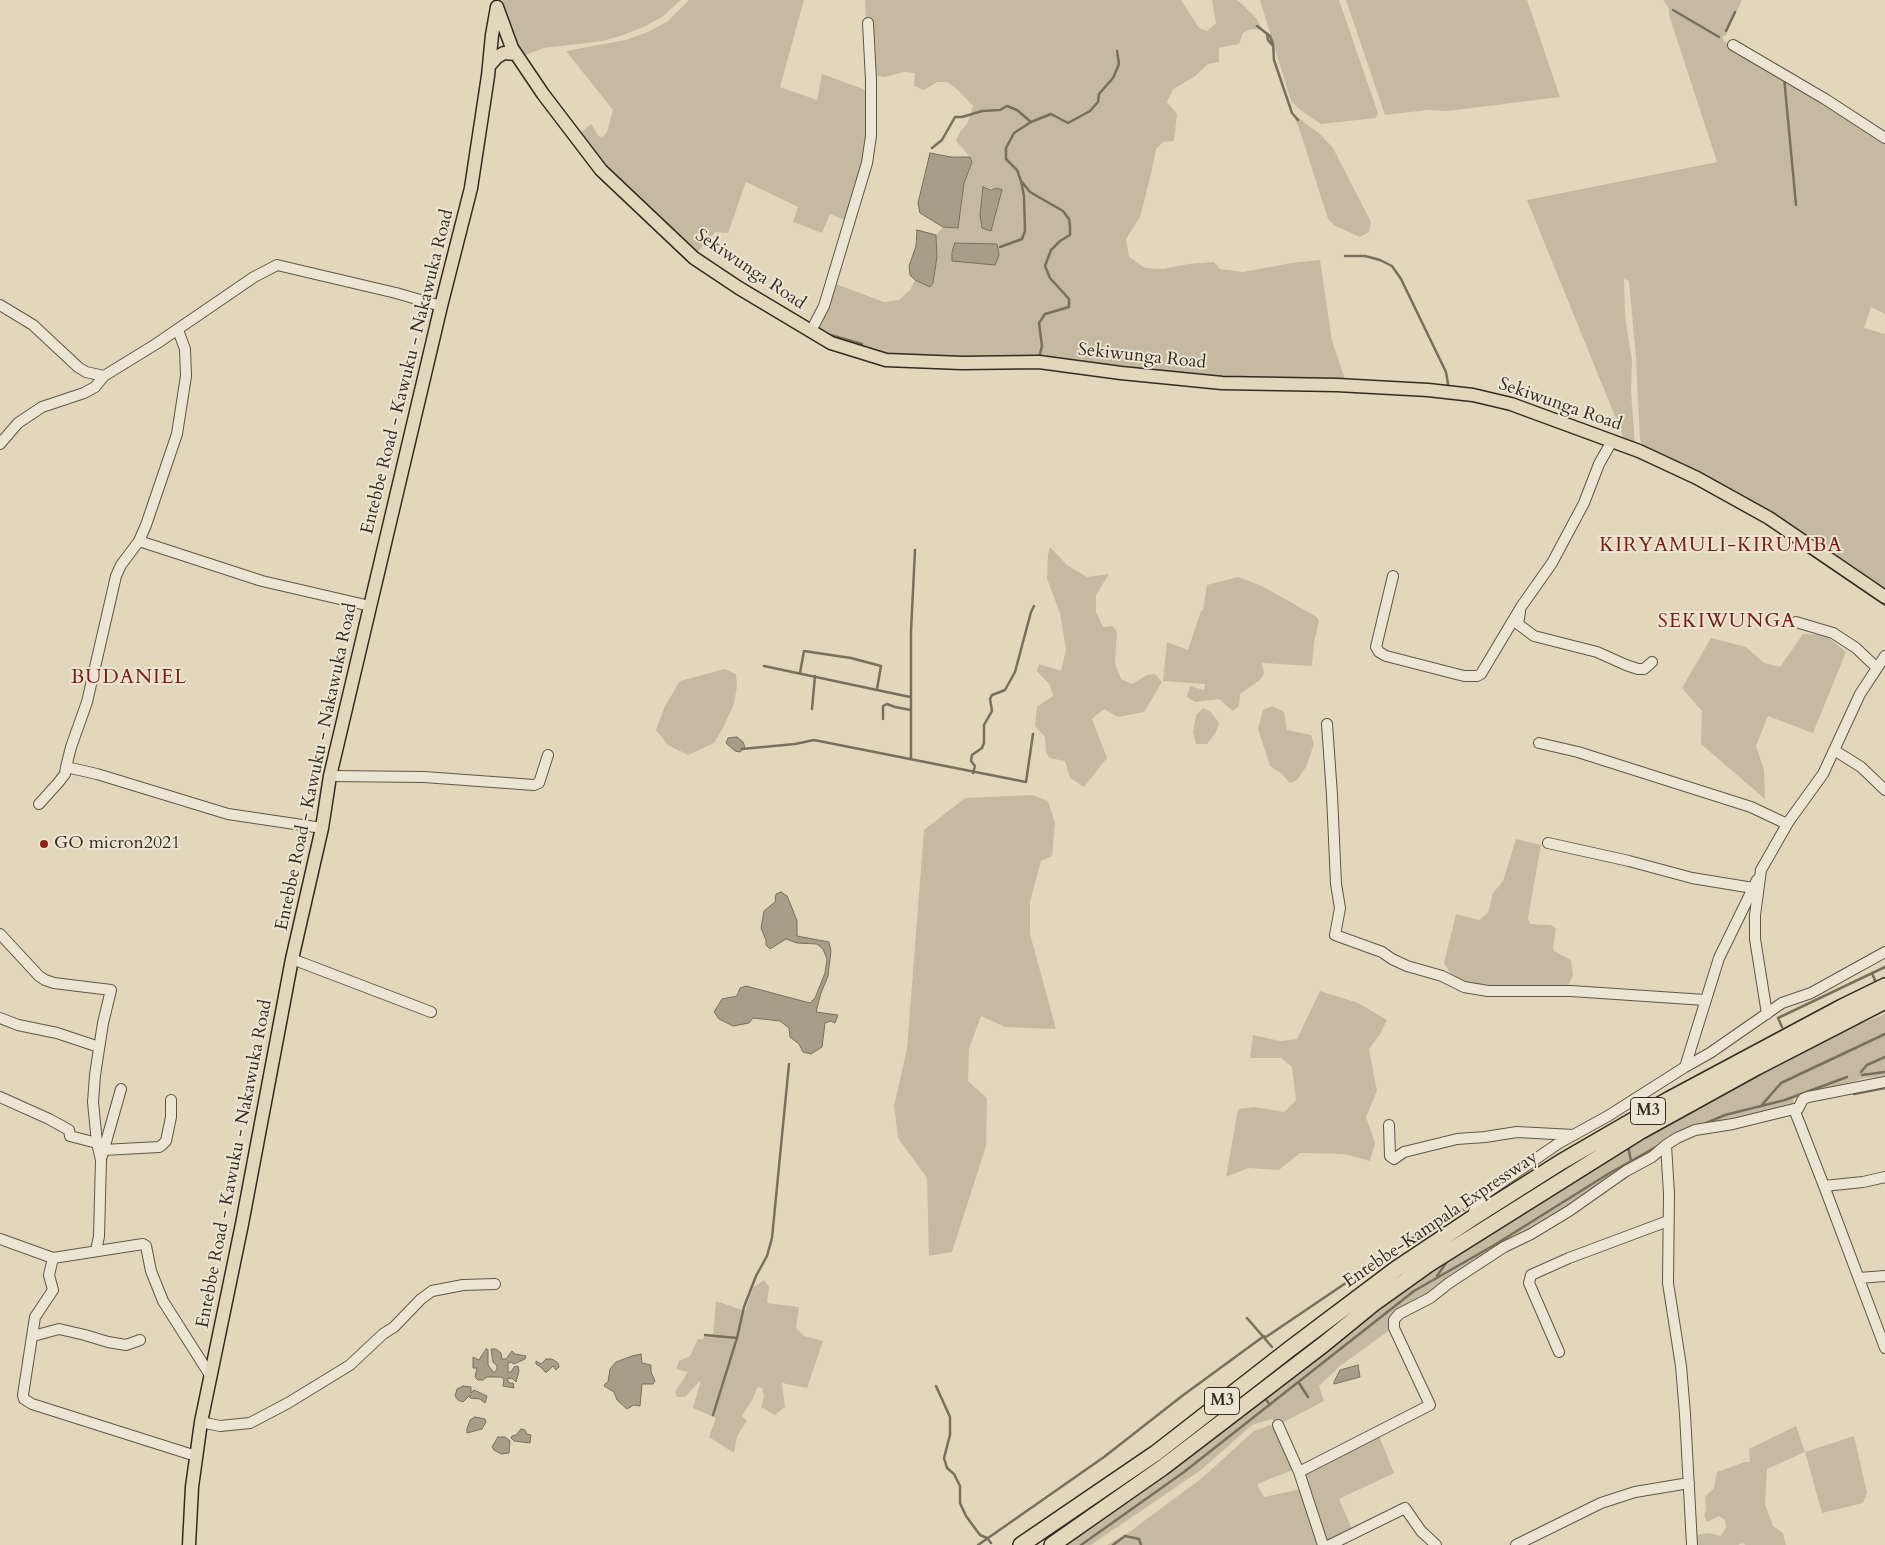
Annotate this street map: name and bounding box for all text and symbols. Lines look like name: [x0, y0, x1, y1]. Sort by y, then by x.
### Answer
street label: Entebbe Road - Kawuku - Nakawuka Road: [357, 207, 459, 537]
street label: Sekiwunga Road: [691, 225, 809, 315]
street label: Sekiwunga Road: [1077, 340, 1207, 374]
street label: Sekiwunga Road: [1496, 374, 1624, 436]
district label: KIRYAMULI-KIRUMBA: [1597, 534, 1845, 558]
street label: Entebbe Road - Kawuku - Nakawuka Road: [272, 601, 362, 933]
district label: SEKIWUNGA: [1657, 610, 1797, 634]
district label: BUDANIEL: [70, 666, 188, 690]
place label: GO micron2021: [54, 833, 181, 855]
marker: GO micron2021: [38, 838, 50, 850]
street label: Entebbe Road - Kawuku - Nakawuka Road: [193, 998, 277, 1330]
road number: M3: [1630, 1098, 1666, 1124]
street label: Entebbe-Kampala Expressway: [1340, 1147, 1542, 1293]
road number: M3: [1204, 1388, 1240, 1414]

